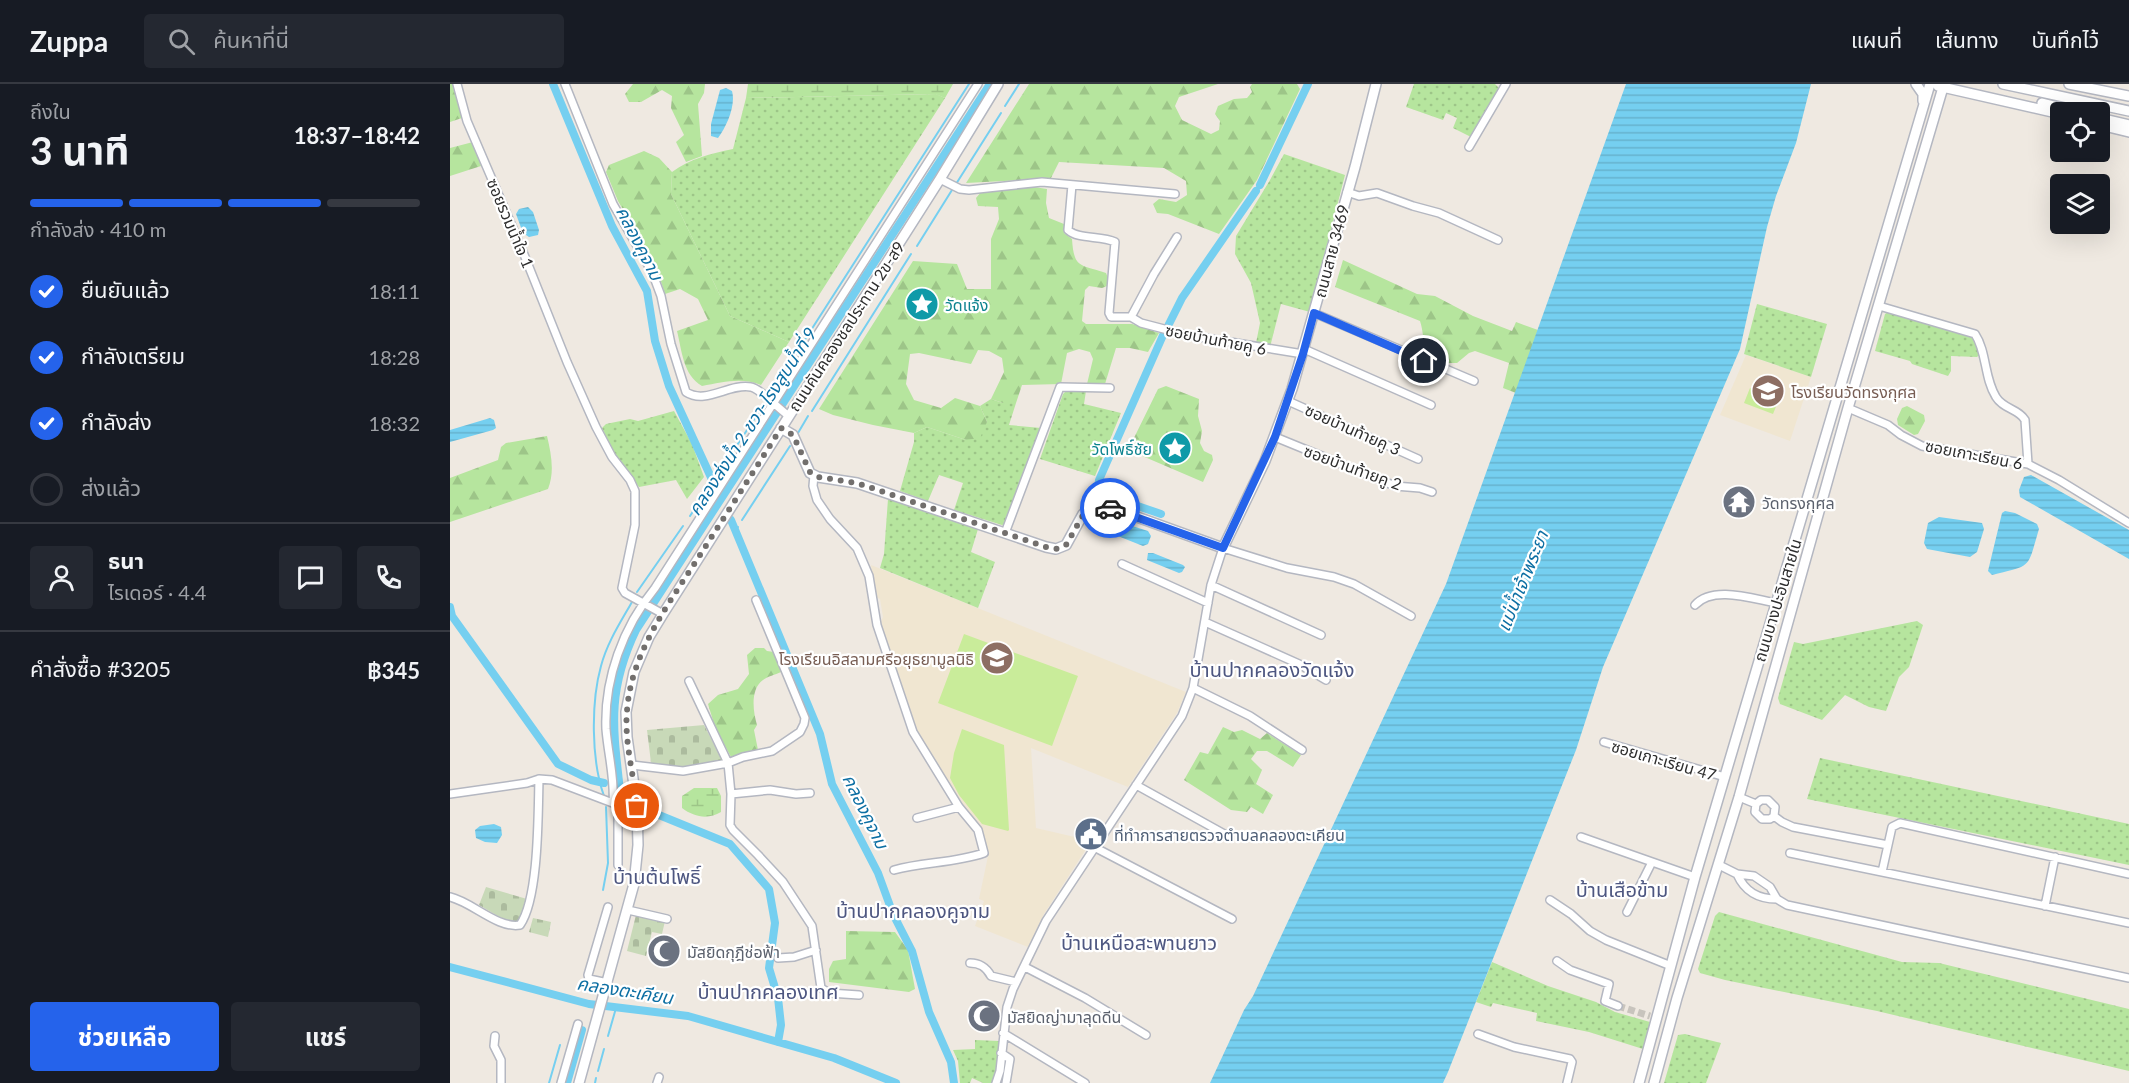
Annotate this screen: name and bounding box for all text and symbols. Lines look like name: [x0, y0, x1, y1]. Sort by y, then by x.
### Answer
search box: [144, 14, 564, 68]
text: Zuppa: [30, 24, 108, 58]
icon: search: [165, 25, 198, 58]
text: ค้นหาที่นี่: [213, 26, 289, 53]
text: แผนที่: [1851, 27, 1902, 52]
text: เส้นทาง: [1935, 27, 1999, 52]
text: บันทึกไว้: [2032, 27, 2099, 52]
text: ถึงใน: [30, 99, 71, 123]
map controls: [2050, 102, 2110, 234]
button: locate: [2050, 102, 2110, 162]
text: 18:37–18:42: [294, 122, 420, 149]
text: 3 นาที: [30, 127, 129, 173]
button: layers: [2050, 174, 2110, 234]
street label: ซอยรวมน้ำใจ 1: [484, 175, 539, 271]
water label: คลองคูจาม: [611, 202, 669, 286]
street label: ถนนสาย 3469: [1309, 202, 1353, 300]
text: กำลังส่ง · 410 m: [30, 217, 166, 241]
street label: ถนนคันคลองชลประทาน 2ข-ส9: [784, 237, 908, 415]
icon: check: [30, 275, 63, 308]
text: ยืนยันแล้ว: [81, 276, 170, 303]
text: 18:11: [369, 279, 420, 303]
place icon: วัดแจ้ง: [904, 286, 940, 322]
place label: วัดแจ้ง: [945, 295, 988, 314]
street label: ซอยบ้านท้ายคู 6: [1164, 320, 1268, 359]
water label: คลองส่งน้ำ 2 ขวา-โรงสูบน้ำที่ 9: [682, 322, 822, 520]
pin: [1398, 335, 1449, 386]
icon: check: [30, 341, 63, 374]
text: กำลังเตรียม: [81, 342, 185, 369]
icon: home: [1407, 344, 1440, 377]
text: 18:28: [369, 345, 420, 369]
school or university icon: โรงเรียนวัดทรงกุศล: [1750, 373, 1786, 409]
place label: โรงเรียนวัดทรงกุศล: [1791, 382, 1917, 402]
street label: ซอยบ้านท้ายคู 3: [1302, 399, 1404, 459]
icon: check: [30, 407, 63, 440]
text: กำลังส่ง: [81, 408, 152, 435]
text: 18:32: [369, 411, 420, 435]
place icon: วัดโพธิ์ชัย: [1157, 430, 1193, 466]
street label: ซอยเกาะเรียน 6: [1924, 435, 2024, 473]
place label: วัดโพธิ์ชัย: [1092, 439, 1152, 458]
street label: ซอยบ้านท้ายคู 2: [1301, 441, 1404, 494]
text: ส่งแล้ว: [81, 474, 141, 501]
courier: [1080, 478, 1140, 538]
temple icon: วัดทรงกุศล: [1721, 484, 1757, 520]
icon: car: [1094, 492, 1127, 525]
place label: วัดทรงกุศล: [1762, 493, 1835, 513]
water label: แม่น้ำเจ้าพระยา: [1491, 526, 1552, 635]
street label: ถนนบางปะอินสายใน: [1749, 536, 1805, 664]
button: person: [30, 546, 93, 609]
button: chat: [279, 546, 342, 609]
button: phone: [357, 546, 420, 609]
text: ธนา: [108, 547, 144, 574]
text: ไรเดอร์ · 4.4: [108, 580, 206, 604]
school or university icon: โรงเรียนอิสลามศรีอยุธยามูลนิธิ: [979, 640, 1015, 676]
place label: โรงเรียนอิสลามศรีอยุธยามูลนิธิ: [779, 649, 974, 669]
text: คำสั่งซื้อ #3205: [30, 655, 171, 682]
text: ฿345: [367, 657, 420, 684]
district label: บ้านปากคลองวัดแจ้ง: [1190, 657, 1354, 681]
street label: ซอยเกาะเรียน 47: [1609, 736, 1719, 784]
water label: คลองคูจาม: [838, 770, 894, 854]
pin: [611, 780, 662, 831]
icon: bag: [620, 789, 653, 822]
public building icon: ที่ทำการสายตรวจตำบลคลองตะเคียน: [1073, 816, 1109, 852]
place label: ที่ทำการสายตรวจตำบลคลองตะเคียน: [1114, 824, 1345, 844]
district label: บ้านต้นโพธิ์: [613, 864, 701, 888]
district label: บ้านเสือข้าม: [1576, 877, 1668, 901]
district label: บ้านปากคลองคูจาม: [836, 898, 990, 924]
district label: บ้านเหนือสะพานยาว: [1061, 930, 1217, 954]
mosque icon: มัสยิดกุฎีช่อฟ้า: [646, 933, 682, 969]
place label: มัสยิดกุฎีช่อฟ้า: [687, 942, 780, 962]
water label: คลองตะเคียน: [575, 972, 675, 1009]
district label: บ้านปากคลองเทศ: [697, 979, 839, 1003]
mosque icon: มัสยิดญ่ามาลุดดีน: [966, 998, 1002, 1034]
button: ช่วยเหลือ: [30, 1002, 219, 1071]
button: แชร์: [231, 1002, 420, 1071]
place label: มัสยิดญ่ามาลุดดีน: [1007, 1007, 1121, 1027]

